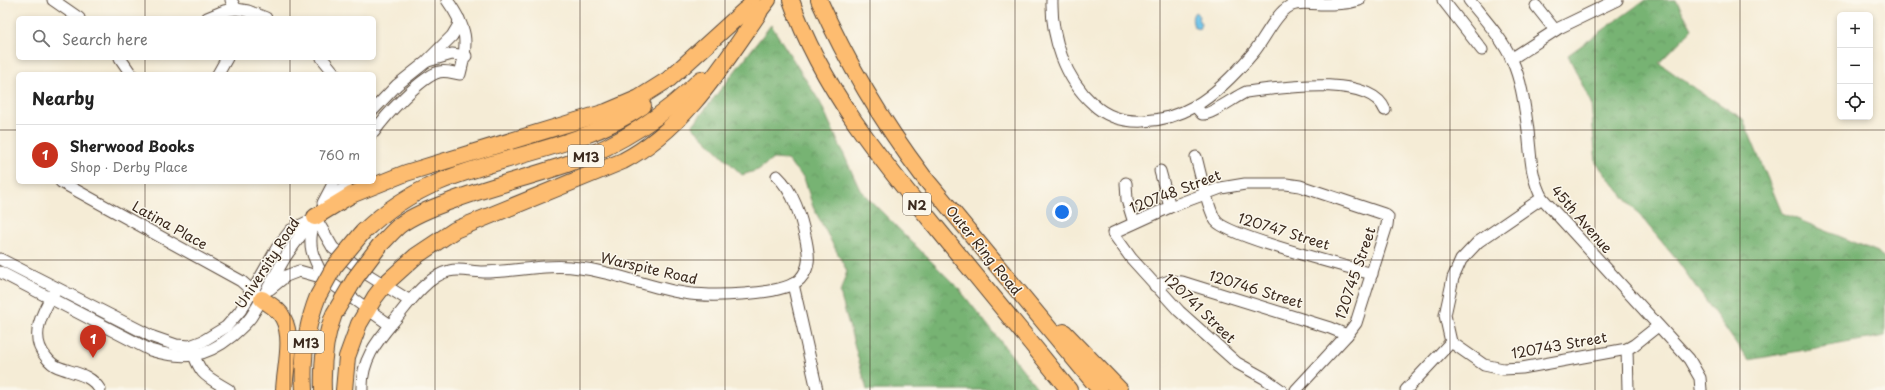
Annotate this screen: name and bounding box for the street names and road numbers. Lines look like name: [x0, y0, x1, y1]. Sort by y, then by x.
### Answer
road number: M13: [568, 145, 604, 167]
street label: 120748 Street: [1126, 164, 1224, 218]
street label: 45th Avenue: [1546, 180, 1618, 258]
road number: N2: [903, 193, 931, 215]
street label: Latina Place: [128, 196, 212, 254]
street label: Outer Ring Road: [941, 201, 1027, 299]
street label: 120747 Street: [1236, 207, 1333, 255]
street label: University Road: [230, 213, 304, 313]
street label: 120745 Street: [1329, 224, 1381, 322]
street label: Warspite Road: [598, 247, 700, 289]
street label: 120746 Street: [1207, 265, 1306, 313]
street label: 120741 Street: [1159, 268, 1241, 348]
street label: 120743 Street: [1510, 326, 1609, 364]
road number: M13: [288, 331, 324, 353]

